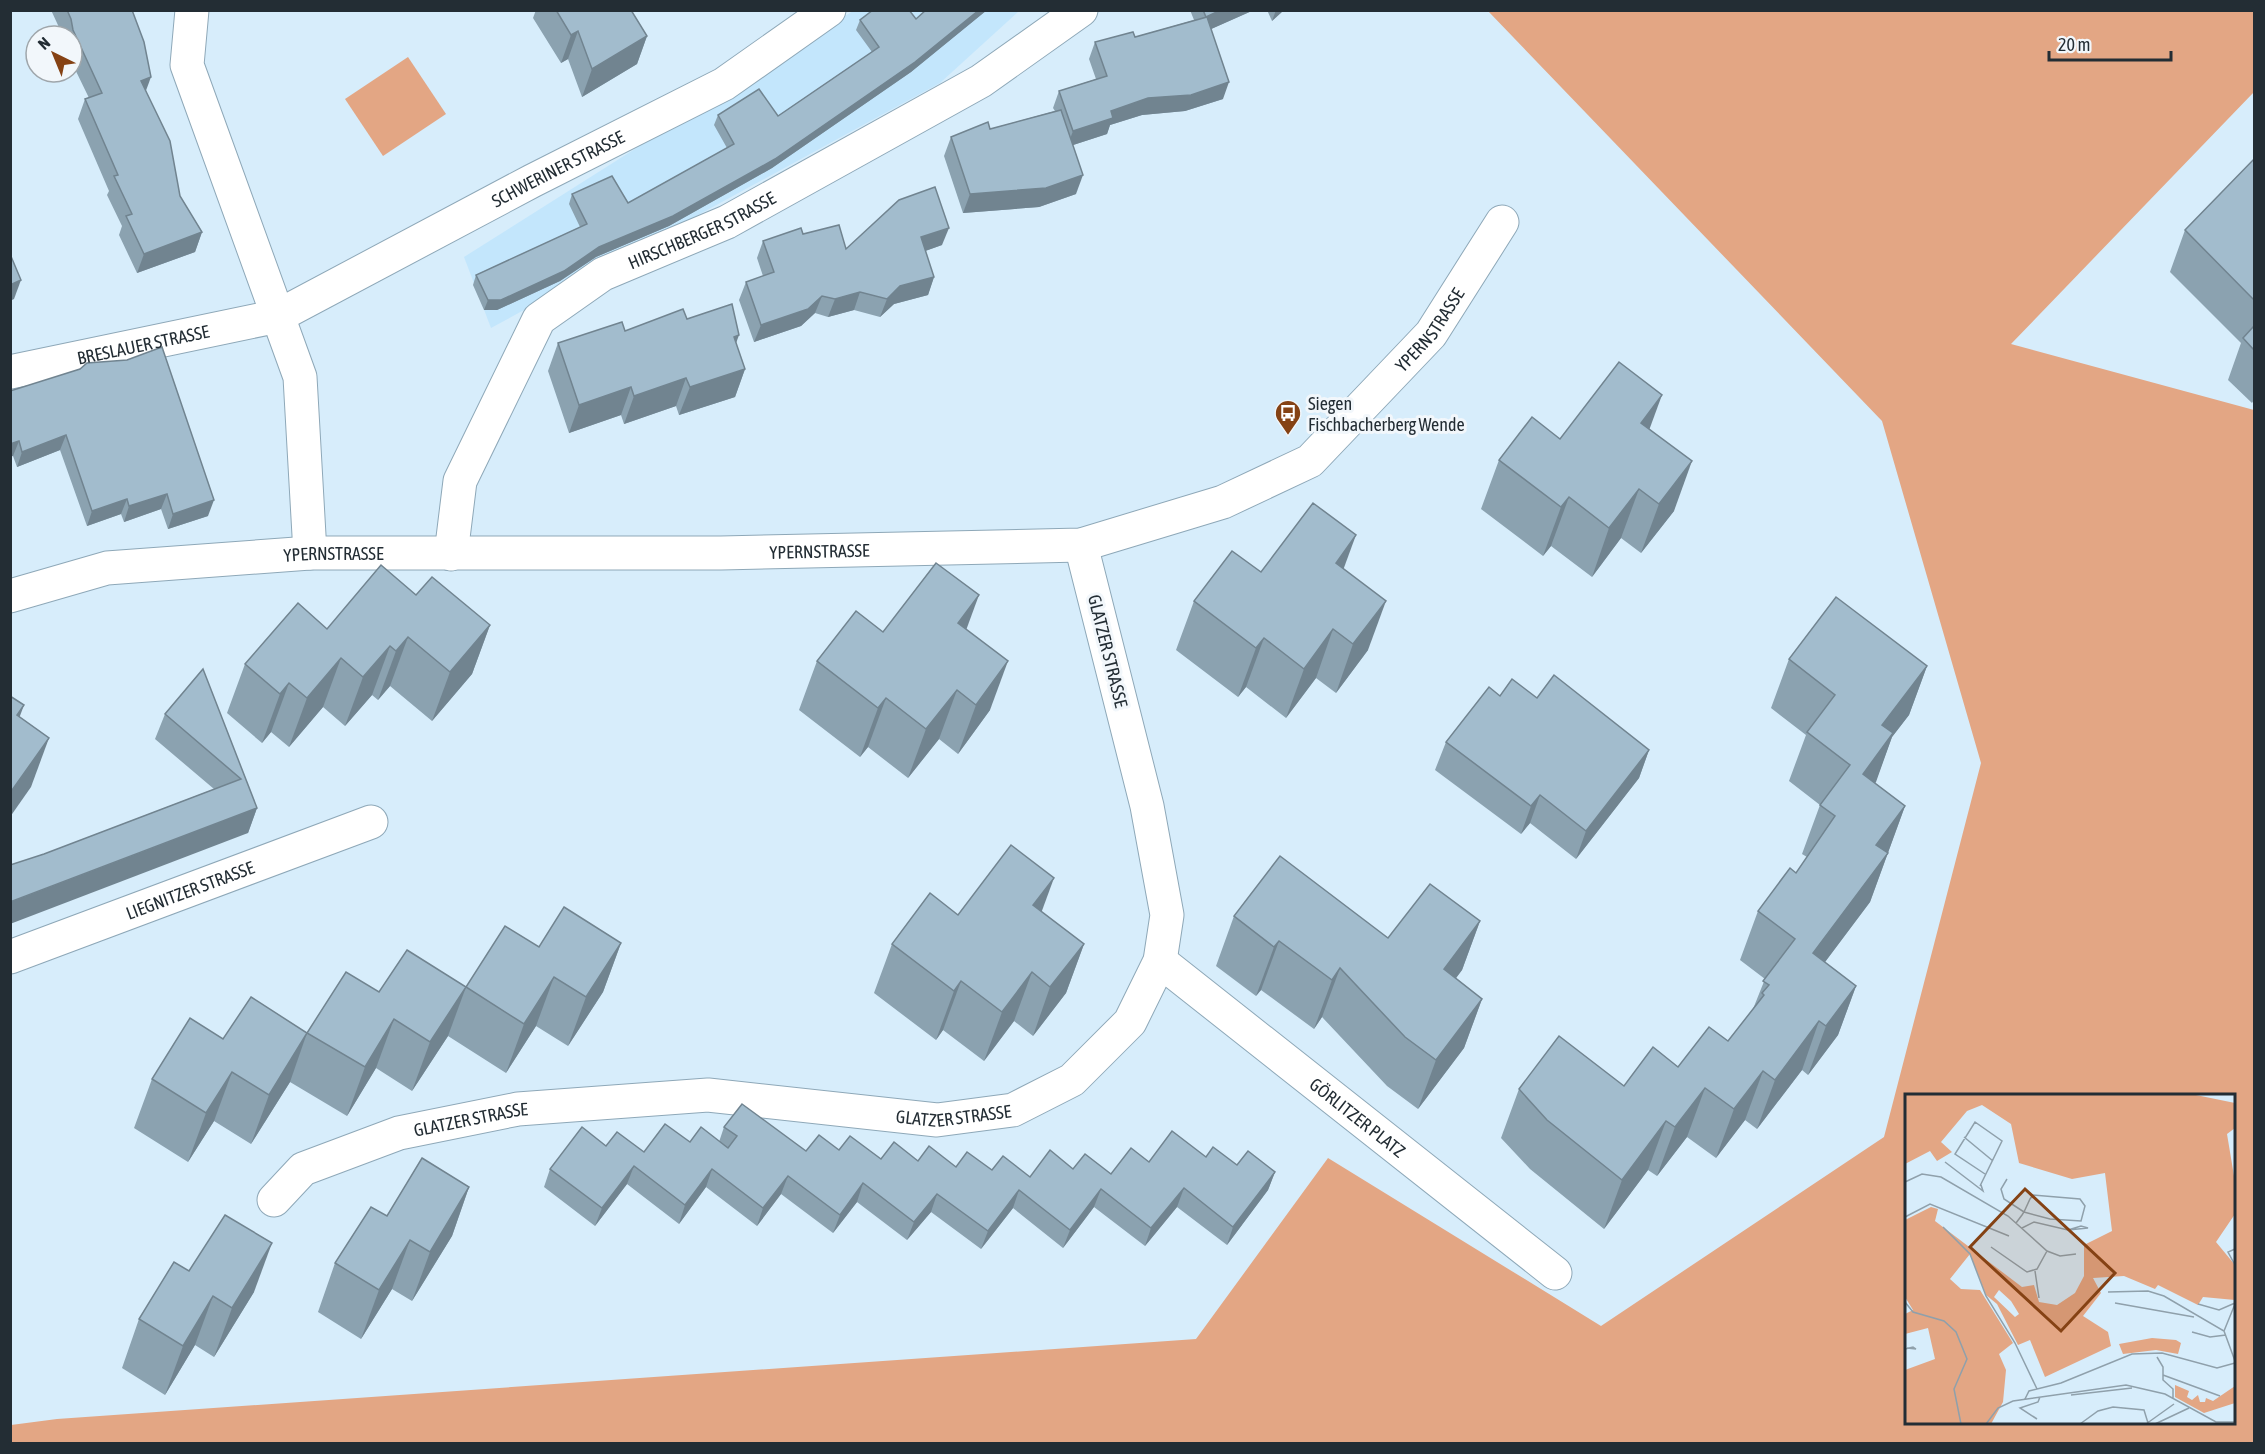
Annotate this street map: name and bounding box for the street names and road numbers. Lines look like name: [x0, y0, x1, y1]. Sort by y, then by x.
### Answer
street label: SCHWERINER STRASSE: [488, 126, 628, 211]
street label: HIRSCHBERGER STRASSE: [625, 187, 779, 273]
street label: YPERNSTRASSE: [1391, 284, 1468, 376]
street label: BRESLAUER STRASSE: [75, 320, 211, 368]
street label: YPERNSTRASSE: [769, 539, 870, 562]
street label: YPERNSTRASSE: [283, 543, 384, 565]
street label: GLATZER STRASSE: [1084, 592, 1132, 710]
street label: LIEGNITZER STRASSE: [123, 856, 257, 923]
street label: GÖRLITZER PLATZ: [1306, 1073, 1410, 1161]
street label: GLATZER STRASSE: [412, 1098, 529, 1140]
street label: GLATZER STRASSE: [895, 1100, 1013, 1130]

